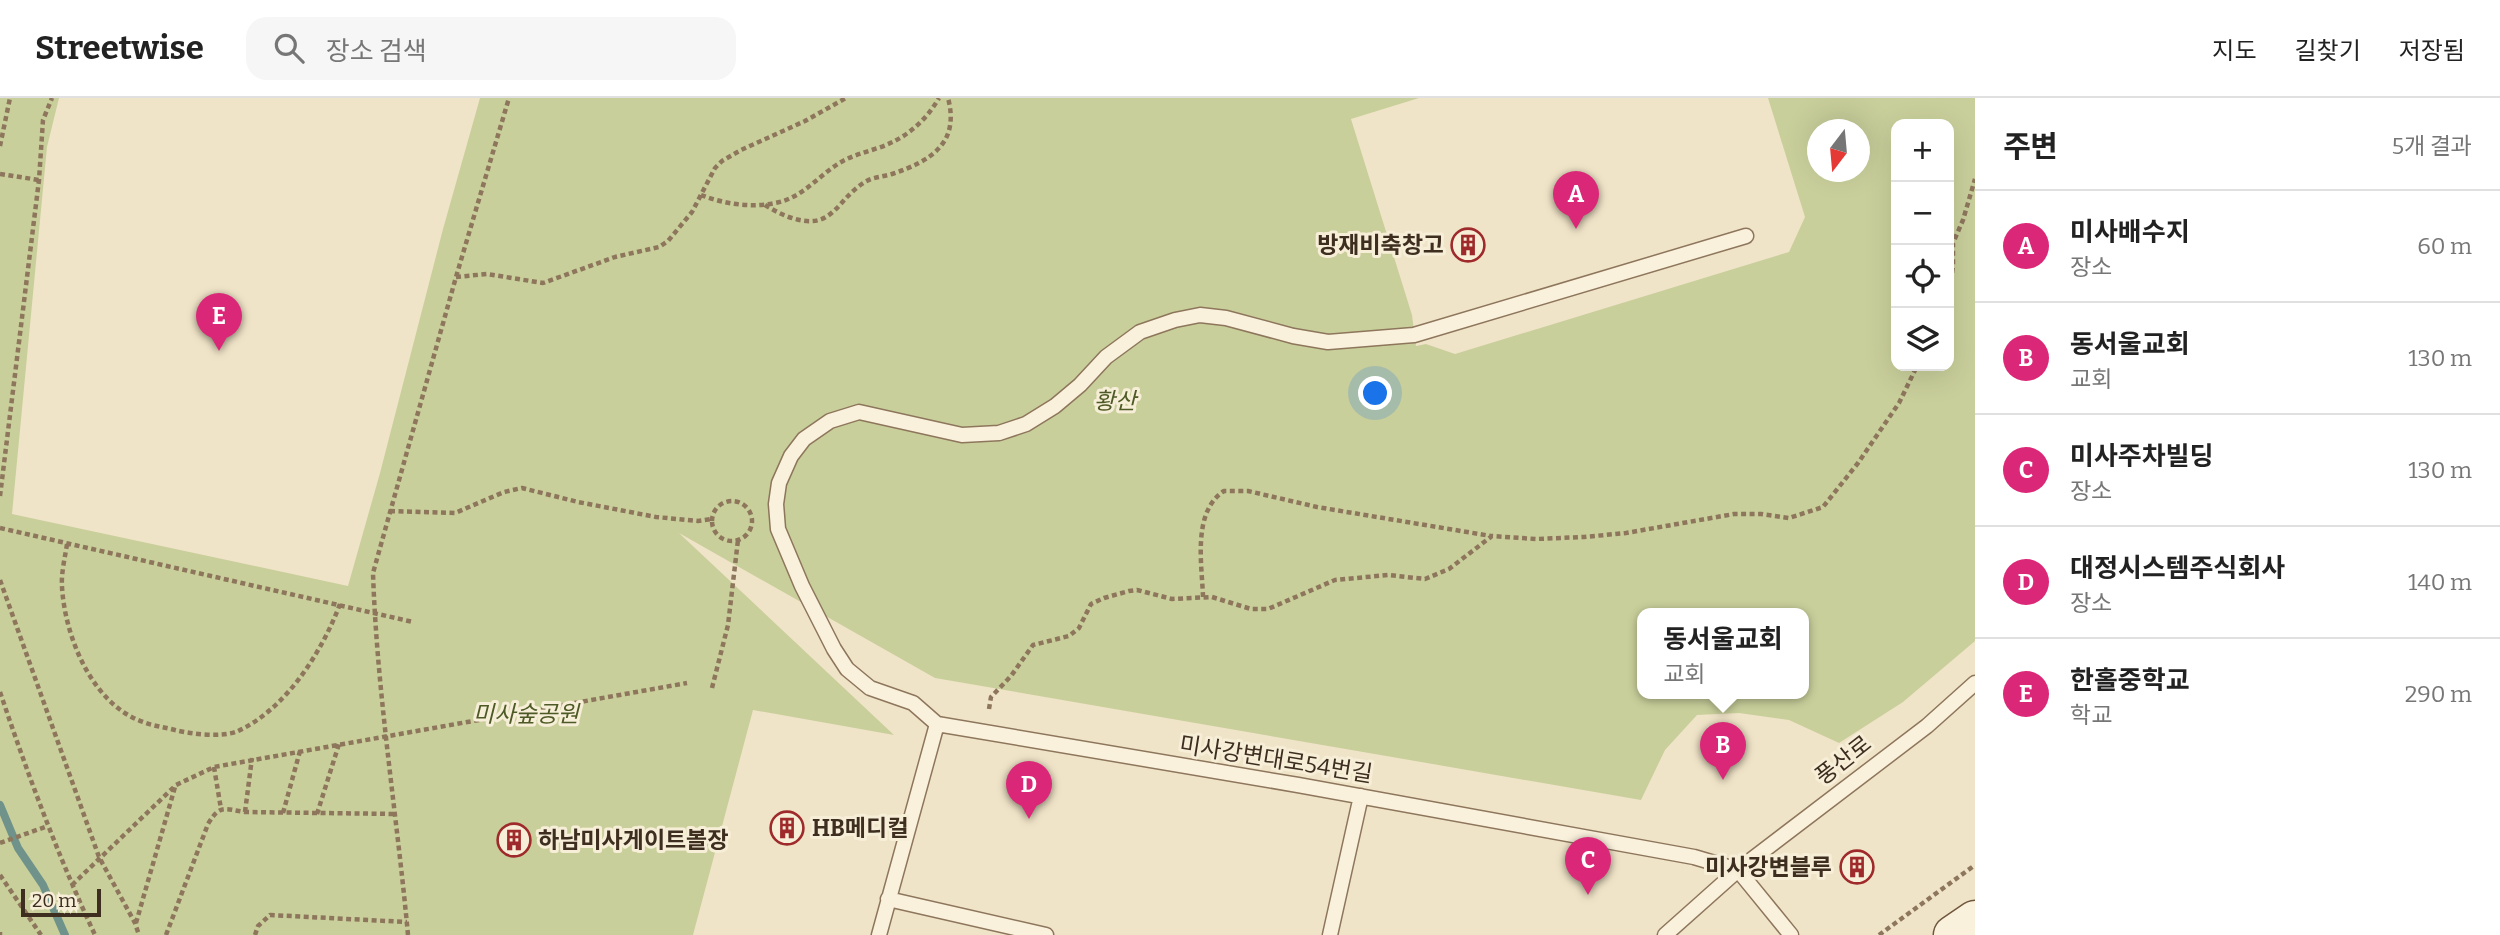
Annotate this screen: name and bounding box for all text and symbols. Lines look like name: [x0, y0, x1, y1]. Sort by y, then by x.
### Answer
search box: [246, 17, 736, 80]
text: Streetwise: [35, 28, 204, 68]
icon: search: [270, 29, 308, 67]
text: 장소 검색: [326, 36, 427, 67]
text: 지도: [2212, 37, 2257, 65]
text: 길찾기: [2295, 37, 2361, 65]
text: 저장됨: [2399, 37, 2465, 65]
north arrow: [1807, 119, 1870, 182]
map controls: [1891, 119, 1954, 371]
button: +: [1891, 119, 1954, 182]
text: 주변: [2003, 129, 2058, 165]
text: 5개 결과: [2392, 132, 2472, 160]
pin: A: [1553, 171, 1599, 229]
button: −: [1891, 182, 1954, 245]
text: 미사배수지: [2070, 217, 2190, 248]
building icon: 방재비축창고: [1449, 226, 1487, 264]
place label: 방재비축창고: [1317, 231, 1444, 259]
text: A: [2018, 232, 2034, 260]
text: 60 m: [2417, 232, 2472, 260]
button: locate: [1891, 245, 1954, 308]
text: 장소: [2070, 253, 2112, 281]
pin: E: [196, 293, 242, 351]
button: layers: [1891, 308, 1954, 371]
text: 동서울교회: [2070, 329, 2190, 360]
text: B: [2019, 344, 2033, 372]
text: 130 m: [2408, 344, 2472, 372]
text: 교회: [2070, 365, 2112, 393]
your location: [1358, 376, 1392, 410]
park label: 황산: [1094, 387, 1139, 415]
text: 미사주차빌딩: [2070, 441, 2214, 472]
text: C: [2019, 456, 2033, 484]
text: 130 m: [2408, 456, 2472, 484]
text: 장소: [2070, 477, 2112, 505]
text: 대정시스템주식회사: [2070, 553, 2285, 584]
text: D: [2018, 568, 2034, 596]
text: 140 m: [2408, 568, 2472, 596]
text: 장소: [2070, 589, 2112, 617]
popup: [1637, 608, 1809, 699]
text: 동서울교회: [1663, 624, 1783, 655]
text: 교회: [1663, 660, 1706, 688]
text: 한홀중학교: [2070, 665, 2190, 696]
text: E: [2019, 680, 2033, 708]
text: 290 m: [2405, 680, 2472, 708]
park label: 미사숲공원: [473, 700, 581, 728]
text: 학교: [2070, 701, 2112, 729]
pin: B: [1700, 722, 1746, 780]
street label: 풍산로: [1809, 729, 1877, 791]
street label: 미사강변대로54번길: [1178, 730, 1374, 788]
pin: D: [1006, 761, 1052, 819]
building icon: HB메디컬: [768, 809, 806, 847]
place label: HB메디컬: [812, 814, 908, 842]
building icon: 하남미사게이트볼장: [495, 821, 533, 859]
place label: 하남미사게이트볼장: [538, 826, 728, 854]
pin: C: [1565, 837, 1611, 895]
building icon: 미사강변블루: [1838, 848, 1876, 886]
place label: 미사강변블루: [1705, 853, 1832, 881]
scale bar: [21, 886, 102, 918]
text: 20 m: [32, 889, 76, 912]

